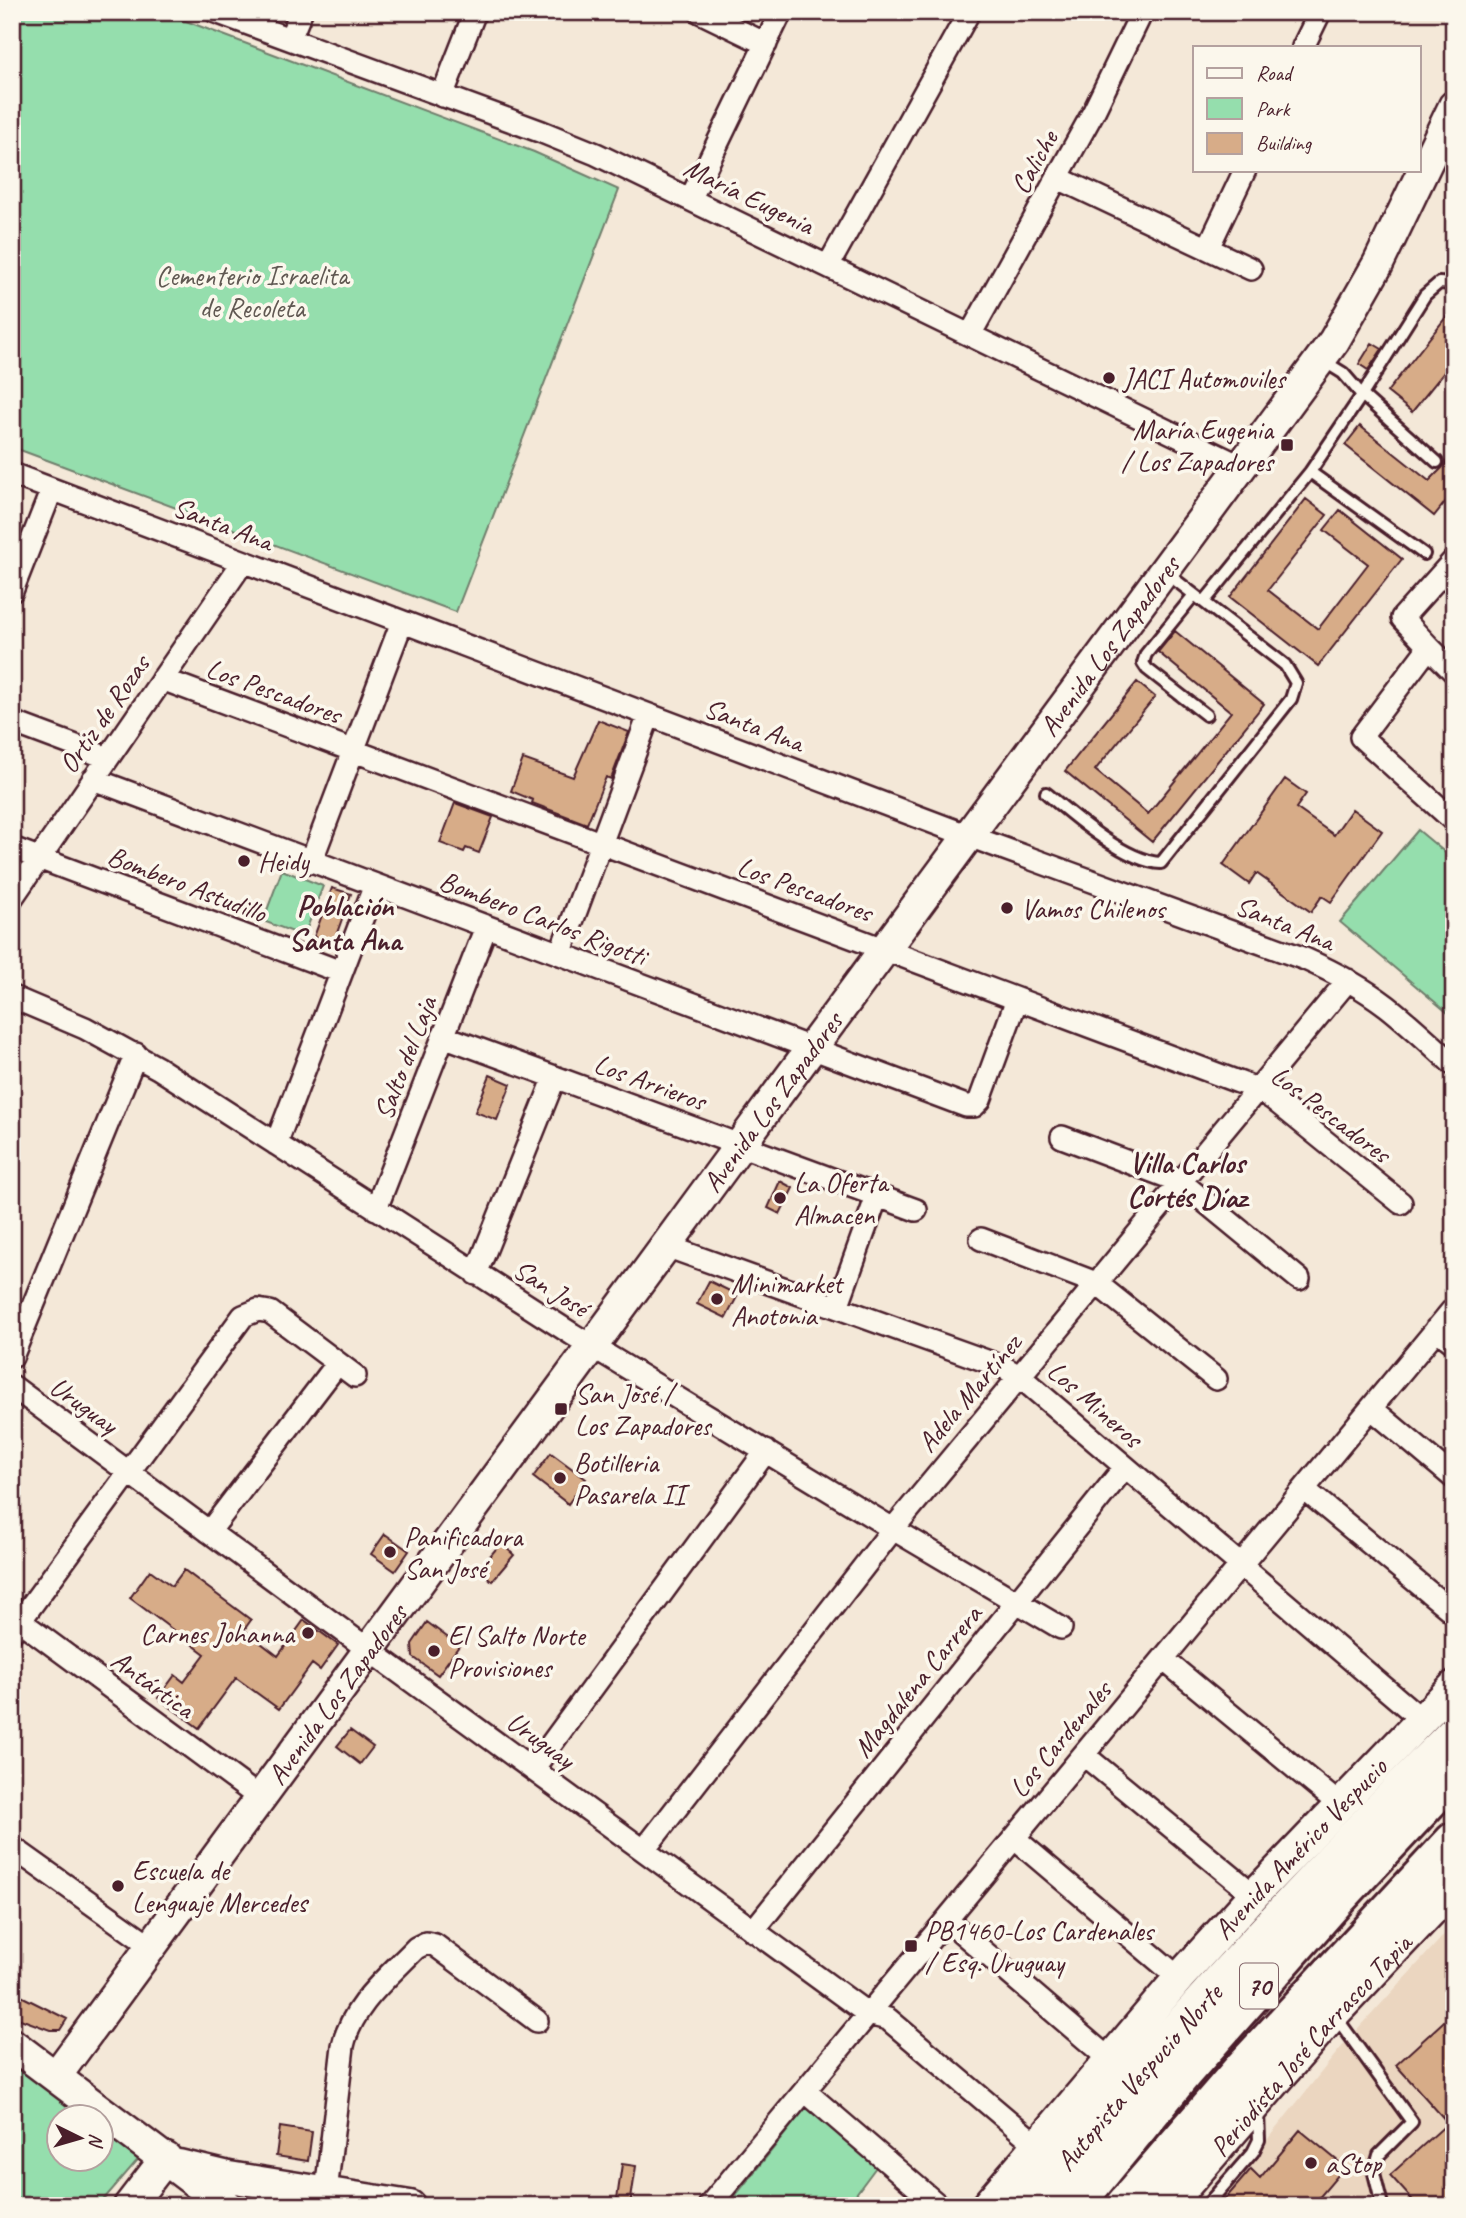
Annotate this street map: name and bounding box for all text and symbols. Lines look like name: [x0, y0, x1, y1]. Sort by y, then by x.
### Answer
legend: [1193, 46, 1420, 172]
text: Road: [1256, 60, 1295, 86]
text: Park: [1256, 96, 1291, 122]
street label: Caliche: [1002, 123, 1066, 200]
text: Building: [1256, 130, 1313, 156]
street label: María Eugenia: [678, 150, 821, 243]
park label: Cementerio Israelita de Recoleta: [156, 258, 351, 325]
place label: JACI Automoviles: [1121, 361, 1287, 396]
marker: JACI Automoviles: [1101, 370, 1117, 386]
place label: María Eugenia / Los Zapadores: [1121, 412, 1275, 479]
marker: María Eugenia / Los Zapadores: [1279, 437, 1295, 453]
street label: Santa Ana: [168, 489, 280, 560]
street label: Avenida Los Zapadores: [1031, 547, 1188, 743]
street label: Ortiz de Rozas: [51, 646, 159, 780]
street label: Los Pescadores: [202, 650, 349, 732]
street label: Santa Ana: [699, 690, 811, 761]
street label: Bombero Astudillo: [103, 838, 273, 931]
place label: Heidy: [258, 844, 311, 879]
street label: Los Pescadores: [733, 848, 880, 930]
marker: Heidy: [236, 853, 252, 869]
street label: Bombero Carlos Rigotti: [435, 863, 655, 975]
district label: Población Santa Ana: [289, 887, 404, 959]
street label: Santa Ana: [1230, 887, 1342, 960]
place label: Vamos Chilenos: [1021, 891, 1167, 926]
marker: Vamos Chilenos: [999, 900, 1015, 916]
street label: Salto del Laja: [366, 990, 445, 1124]
street label: Avenida Los Zapadores: [694, 1003, 851, 1199]
street label: Los Arrieros: [589, 1046, 713, 1119]
street label: Los Pescadores: [1264, 1058, 1400, 1172]
district label: Villa Carlos Cortés Díaz: [1127, 1144, 1250, 1216]
place label: La Oferta Almacen: [794, 1165, 890, 1232]
marker: La Oferta Almacen: [772, 1190, 788, 1206]
street label: San José: [507, 1251, 598, 1327]
place label: Minimarket Anotonia: [731, 1266, 845, 1333]
marker: Minimarket Anotonia: [709, 1291, 725, 1307]
street label: Adela Martínez: [909, 1325, 1030, 1459]
street label: Los Mineros: [1040, 1353, 1152, 1456]
street label: Uruguay: [43, 1369, 127, 1443]
place label: San José / Los Zapadores: [575, 1376, 713, 1443]
marker: San José / Los Zapadores: [553, 1401, 569, 1417]
place label: Botilleria Pasarela II: [574, 1445, 691, 1512]
marker: Botilleria Pasarela II: [552, 1470, 568, 1486]
place label: Panificadora San José: [404, 1519, 524, 1586]
marker: Panificadora San José: [382, 1544, 398, 1560]
street label: Avenida Los Zapadores: [259, 1595, 416, 1791]
street label: Magdalena Carrera: [845, 1596, 990, 1764]
place label: Carnes Johanna: [140, 1616, 296, 1651]
place label: El Salto Norte Provisiones: [448, 1618, 587, 1685]
marker: Carnes Johanna: [300, 1625, 316, 1641]
street label: Antártica: [105, 1642, 203, 1727]
marker: El Salto Norte Provisiones: [426, 1643, 442, 1659]
street label: Los Cardenales: [1001, 1672, 1120, 1804]
street label: Uruguay: [500, 1704, 584, 1778]
street label: Avenida Américo Vespucio: [1205, 1748, 1395, 1946]
place label: Escuela de Lenguaje Mercedes: [132, 1853, 309, 1920]
marker: Escuela de Lenguaje Mercedes: [110, 1878, 126, 1894]
place label: PB1460-Los Cardenales / Esq. Uruguay: [925, 1913, 1156, 1980]
street label: Periodista José Carrasco Tapia: [1202, 1924, 1420, 2163]
marker: PB1460-Los Cardenales / Esq. Uruguay: [903, 1938, 919, 1954]
road number: 70: [1240, 1964, 1278, 2008]
street label: Autopista Vespucio Norte: [1048, 1975, 1231, 2178]
north arrow: [46, 2102, 116, 2172]
text: N: [83, 2132, 108, 2150]
place label: aStop: [1325, 2146, 1383, 2181]
marker: aStop: [1303, 2155, 1319, 2171]

